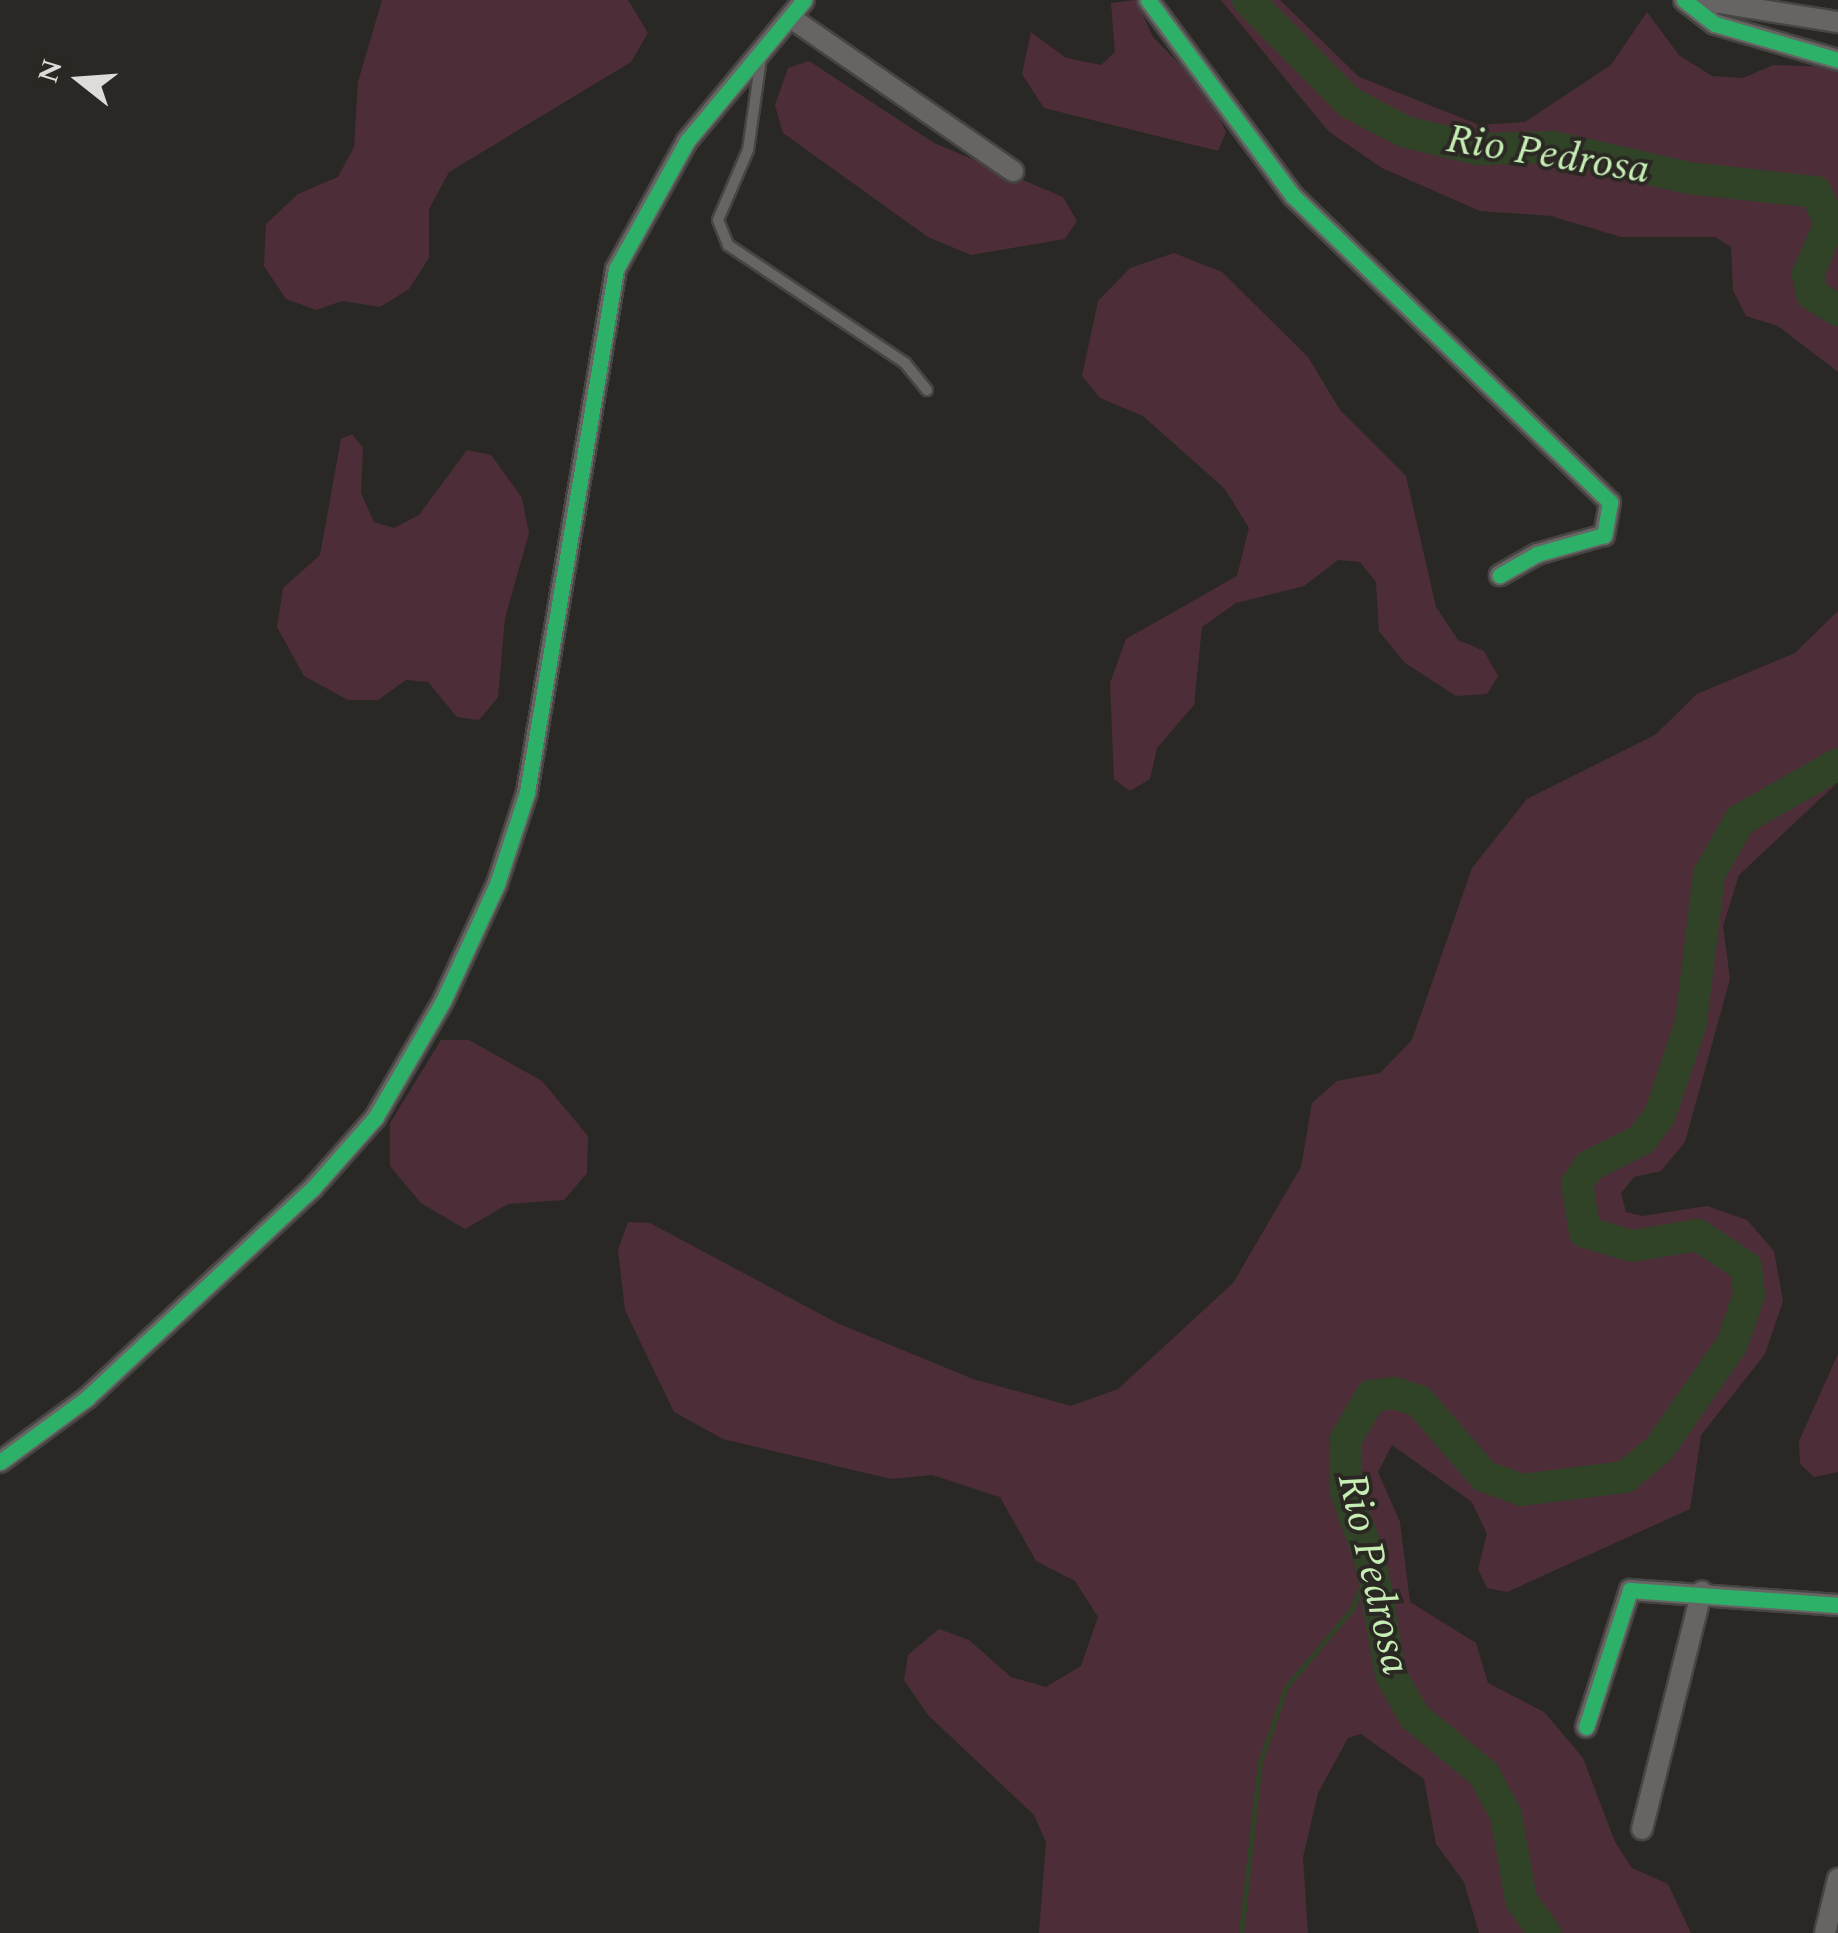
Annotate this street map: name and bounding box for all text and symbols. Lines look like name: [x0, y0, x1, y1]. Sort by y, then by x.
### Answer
north arrow: [30, 30, 130, 130]
text: N: [27, 54, 75, 88]
water label: Rio Pedrosa: [1443, 114, 1653, 196]
water label: Rio Pedrosa: [1325, 1468, 1421, 1680]

